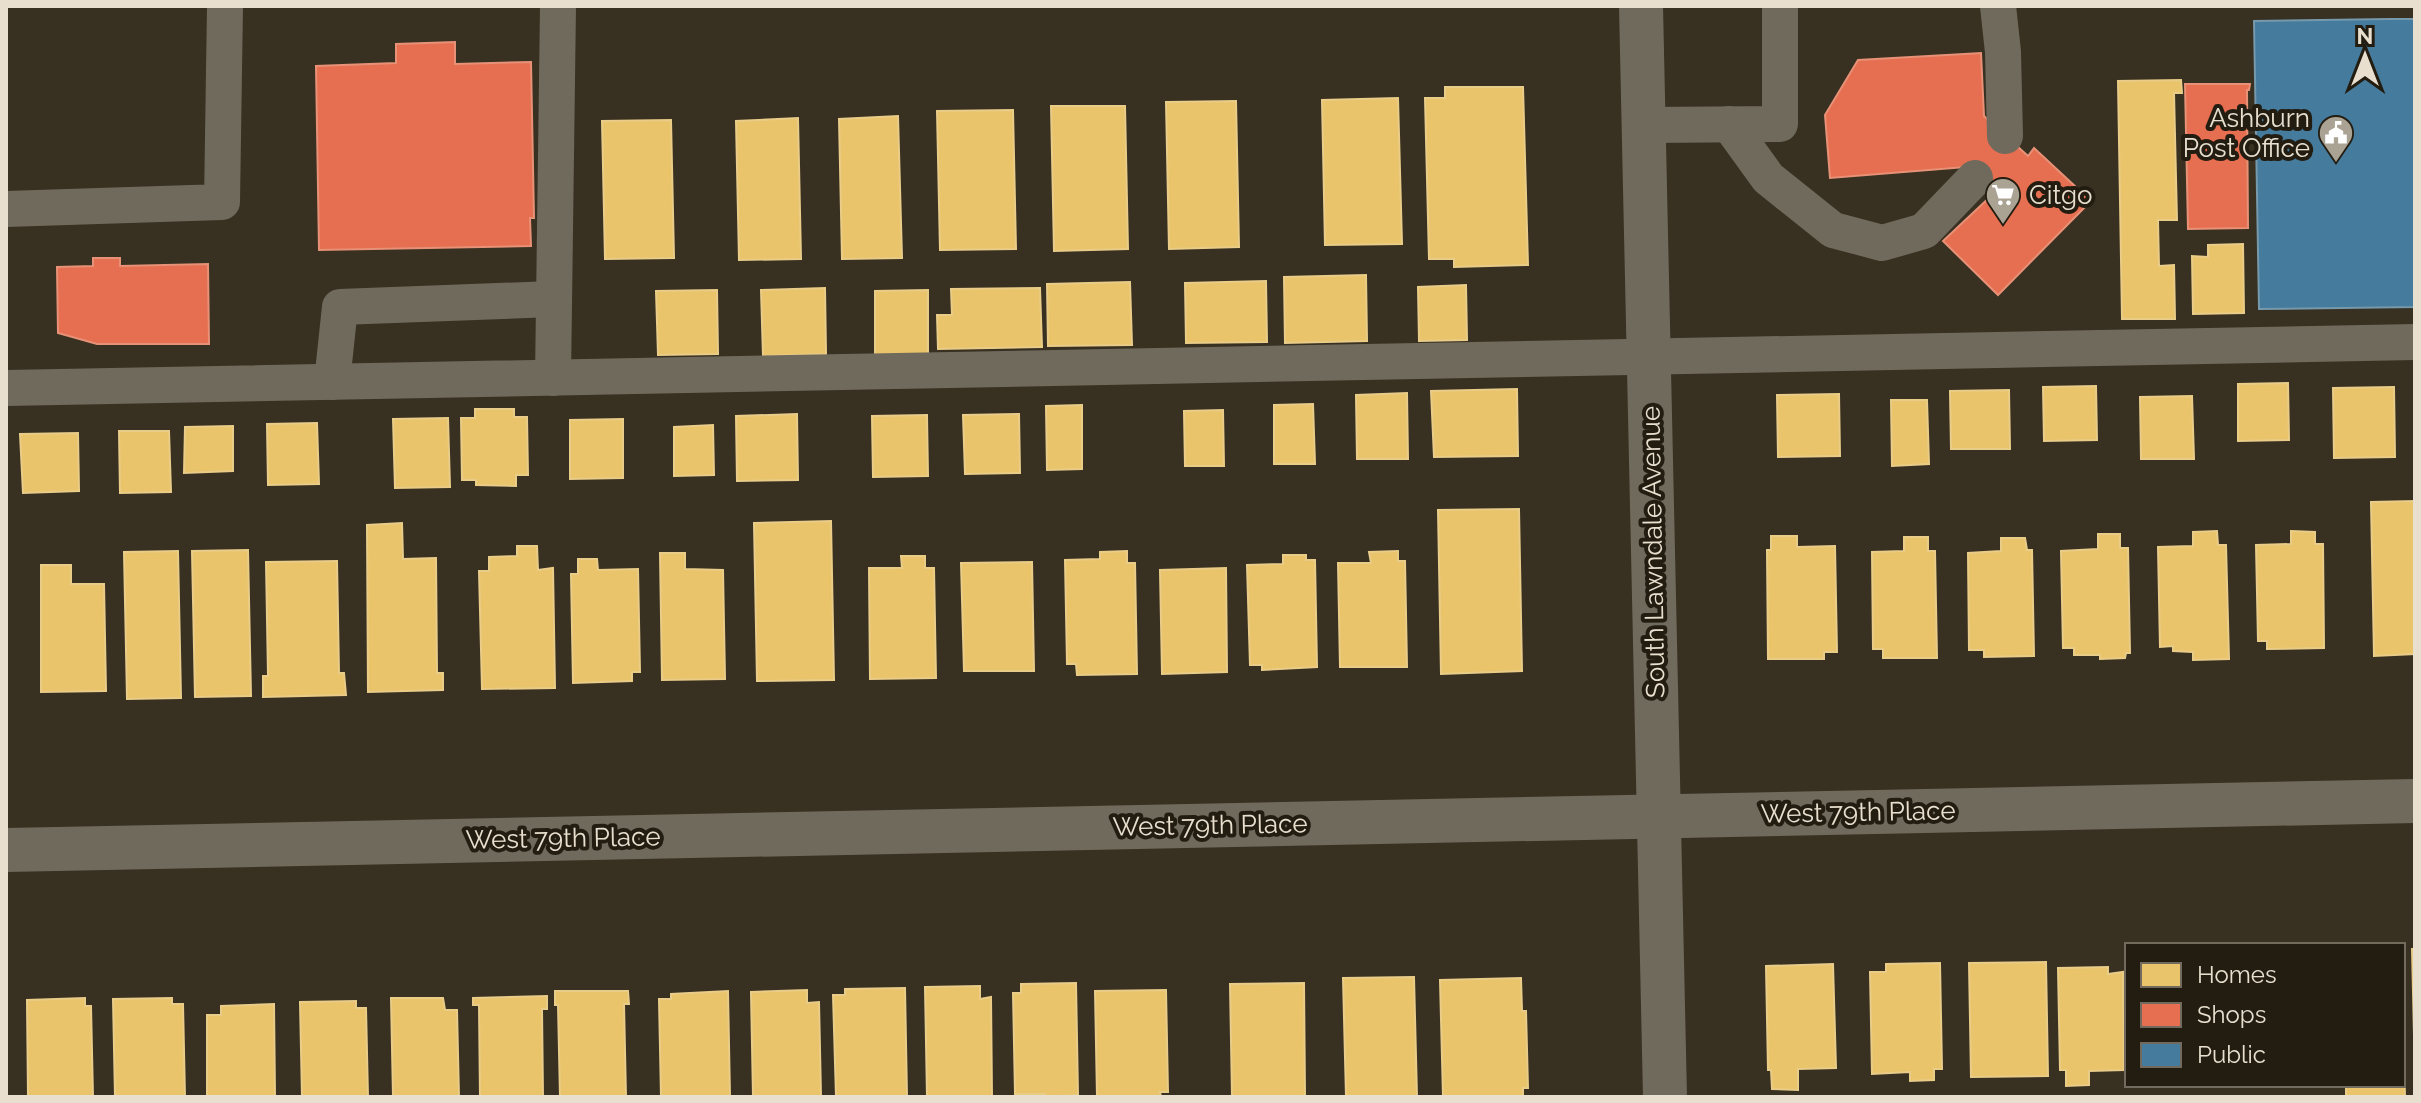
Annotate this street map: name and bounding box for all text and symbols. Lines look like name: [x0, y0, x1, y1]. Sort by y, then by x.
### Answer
north arrow: [2325, 16, 2405, 96]
text: N: [2357, 23, 2373, 49]
place label: Ashburn Post Office: [2183, 103, 2310, 163]
public building icon: Ashburn Post Office: [2317, 114, 2355, 164]
supermarket icon: Citgo: [1984, 176, 2022, 226]
place label: Citgo: [2029, 180, 2093, 210]
street label: South Lawndale Avenue: [1635, 406, 1671, 698]
street label: West 79th Place: [1760, 795, 1956, 829]
street label: West 79th Place: [1112, 808, 1308, 842]
street label: West 79th Place: [465, 821, 661, 855]
legend: [2125, 943, 2405, 1087]
text: Homes: [2197, 960, 2277, 989]
text: Shops: [2197, 1000, 2266, 1029]
text: Public: [2197, 1040, 2266, 1069]

